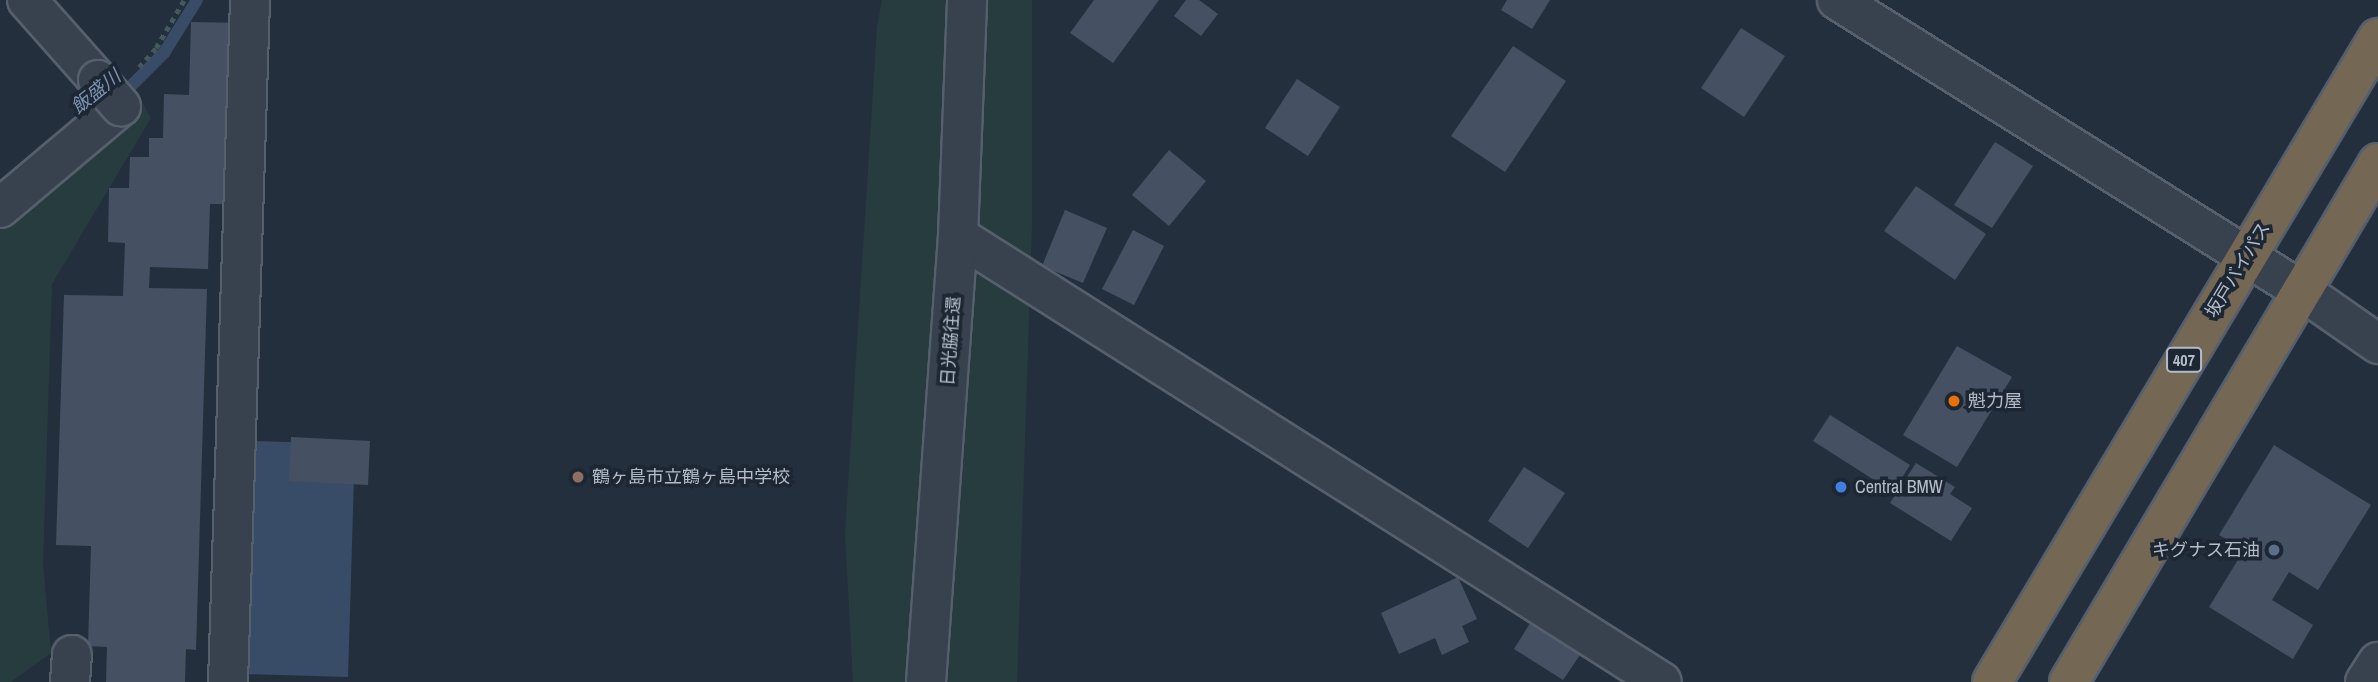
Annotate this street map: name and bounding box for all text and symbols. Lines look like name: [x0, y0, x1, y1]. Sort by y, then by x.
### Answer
water label: 飯盛川: [67, 65, 125, 119]
street label: 坂戸バイパス: [2201, 218, 2275, 322]
street label: 日光脇往還: [937, 295, 965, 387]
road number: 407: [2165, 348, 2203, 372]
place label: 魁力屋: [1968, 390, 2022, 412]
marker: 魁力屋: [1946, 393, 1962, 409]
place label: 鶴ヶ島市立鶴ヶ島中学校: [592, 466, 790, 488]
marker: 鶴ヶ島市立鶴ヶ島中学校: [570, 469, 586, 485]
place label: Central BMW: [1855, 476, 1943, 498]
marker: Central BMW: [1833, 479, 1849, 495]
place label: キグナス石油: [2152, 539, 2260, 561]
marker: キグナス石油: [2266, 542, 2282, 558]

